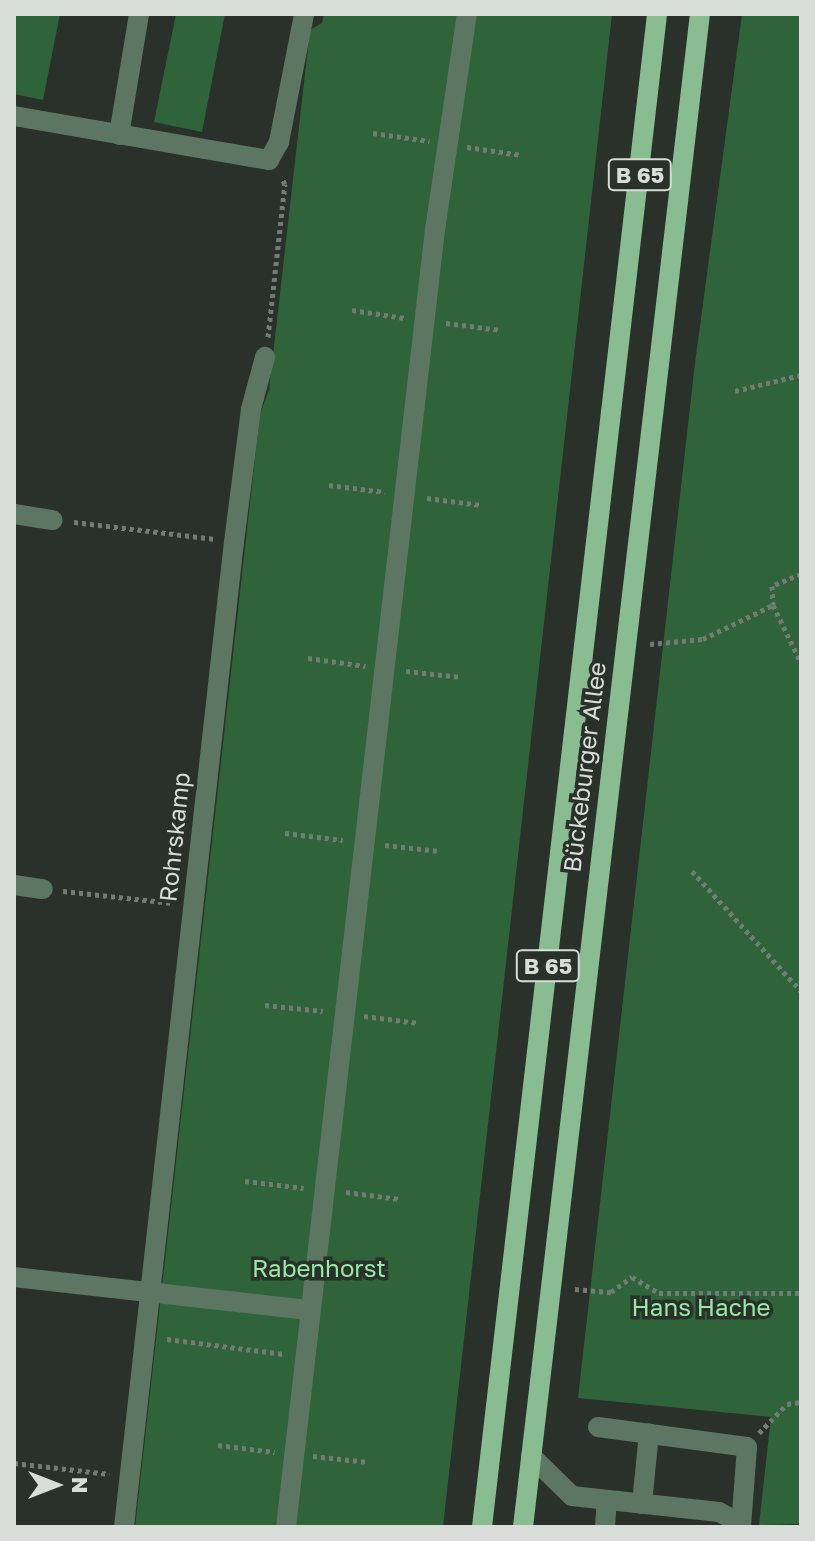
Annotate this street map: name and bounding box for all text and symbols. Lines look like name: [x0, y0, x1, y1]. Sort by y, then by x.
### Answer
road number: B 65: [606, 157, 674, 193]
street label: Bückeburger Allee: [557, 660, 611, 874]
street label: Rohrskamp: [153, 771, 195, 903]
road number: B 65: [514, 948, 582, 984]
park label: Rabenhorst: [252, 1254, 386, 1282]
park label: Hans Hache: [632, 1293, 770, 1321]
north arrow: [16, 1445, 96, 1525]
text: N: [67, 1477, 94, 1493]

